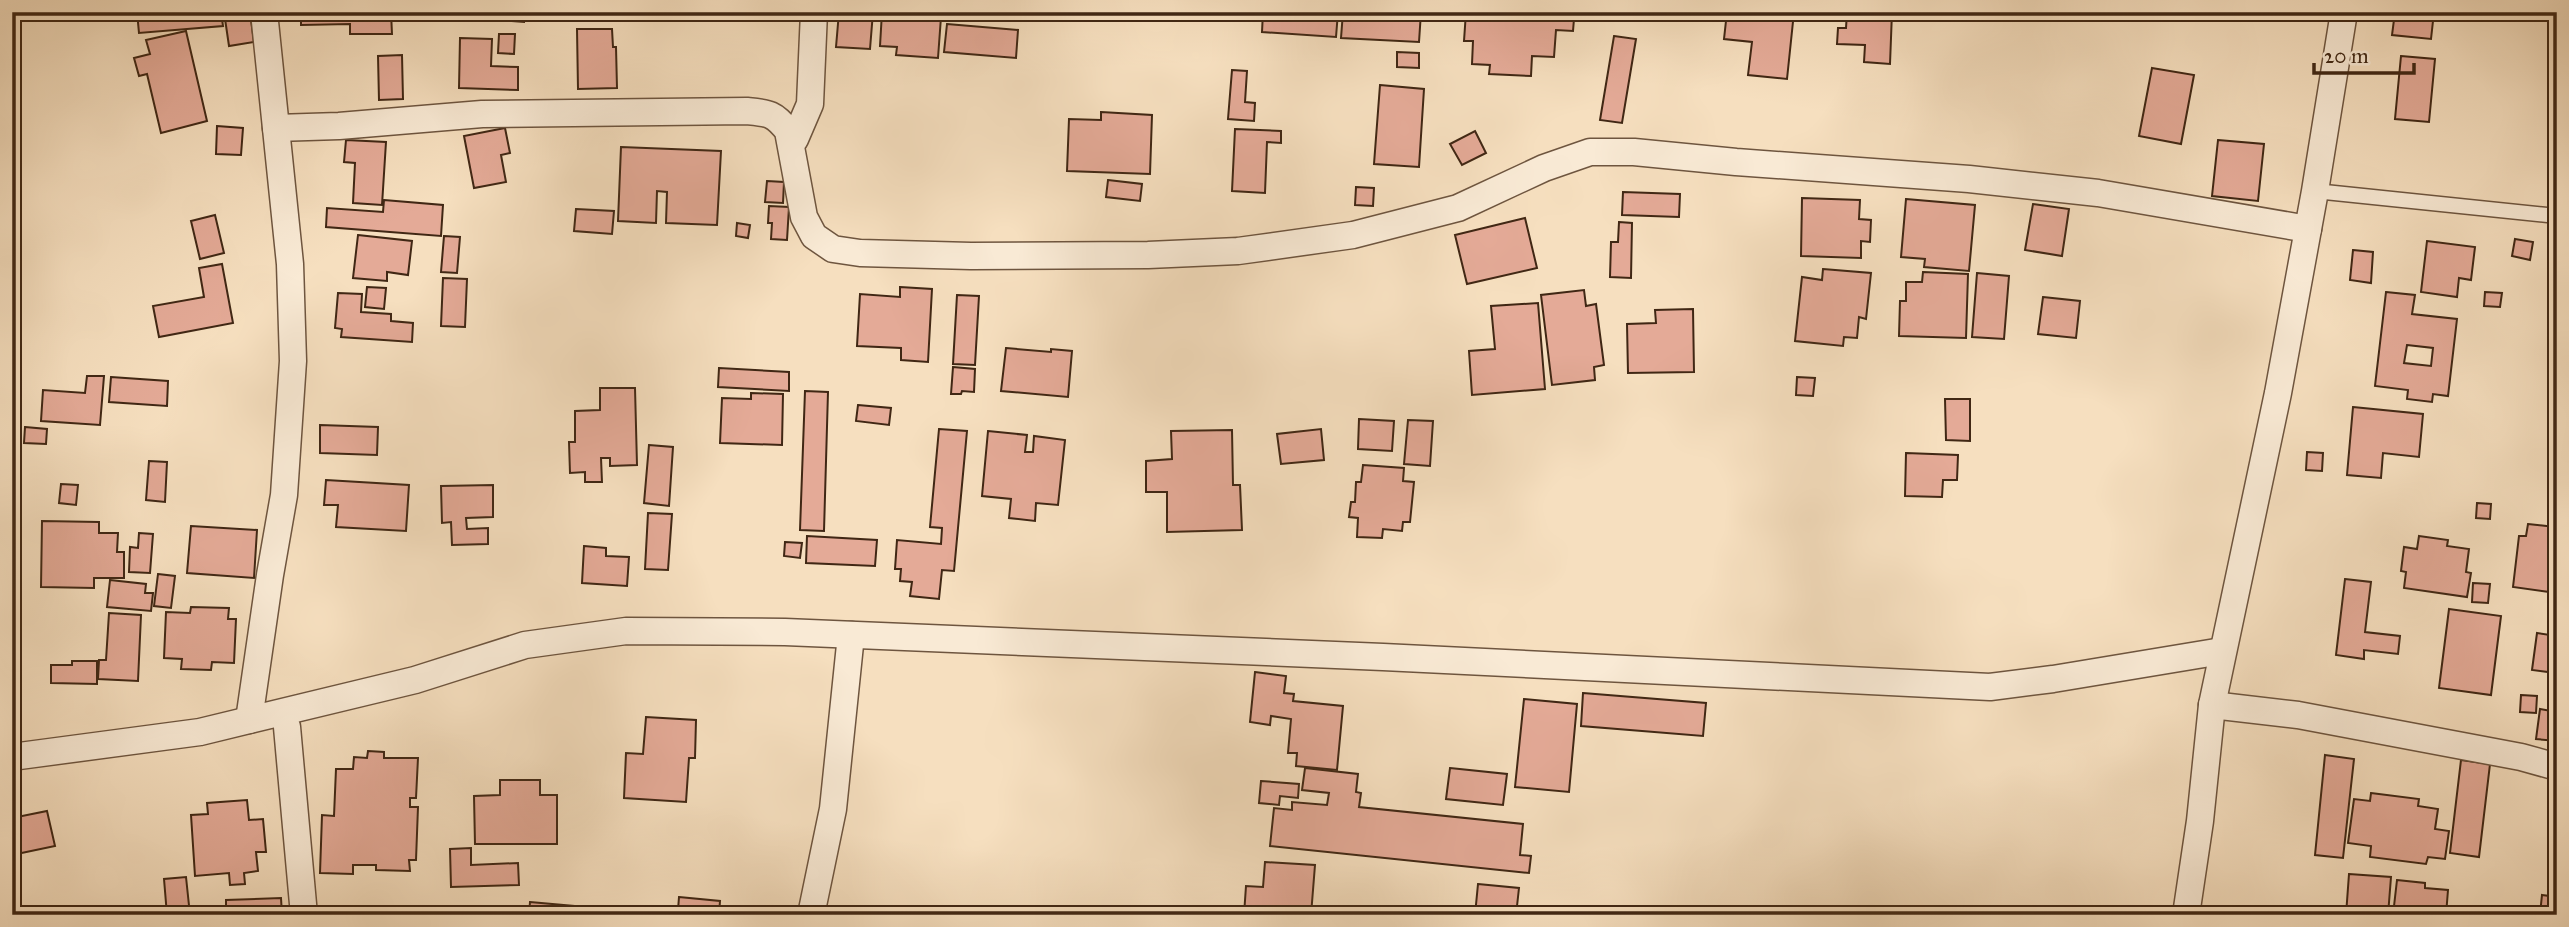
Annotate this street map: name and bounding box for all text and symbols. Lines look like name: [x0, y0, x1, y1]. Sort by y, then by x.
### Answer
scale bar: [2314, 32, 2413, 76]
text: 20 m: [2324, 43, 2369, 69]

